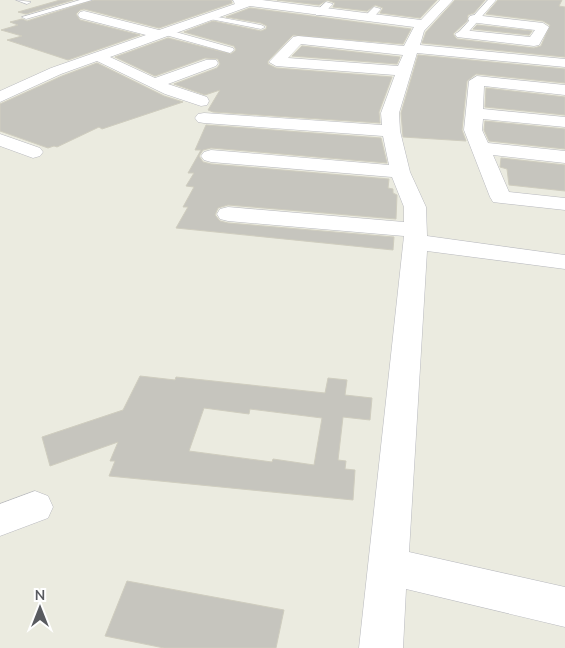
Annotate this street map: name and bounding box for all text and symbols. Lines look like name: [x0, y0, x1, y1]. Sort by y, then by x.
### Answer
north arrow: [15, 583, 65, 633]
text: N: [35, 586, 45, 605]

